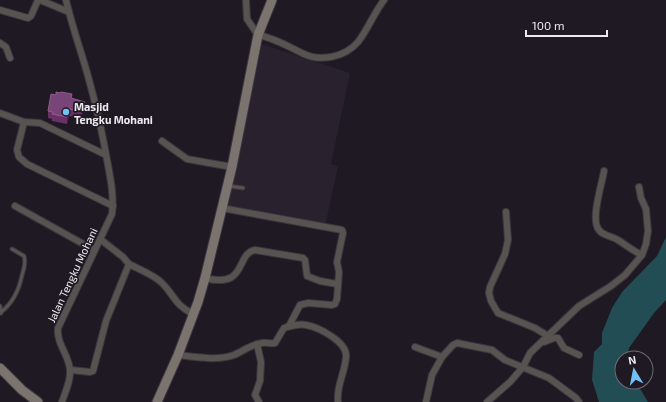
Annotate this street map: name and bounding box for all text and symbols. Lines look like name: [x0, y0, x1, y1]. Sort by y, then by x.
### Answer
scale bar: [526, 12, 607, 38]
text: 100 m: [532, 18, 564, 32]
place label: Masjid Tengku Mohani: [74, 100, 153, 126]
marker: Masjid Tengku Mohani: [61, 107, 71, 117]
street label: Jalan Tengku Mohani: [44, 226, 100, 324]
north arrow: [614, 350, 654, 390]
text: N: [627, 353, 637, 367]

